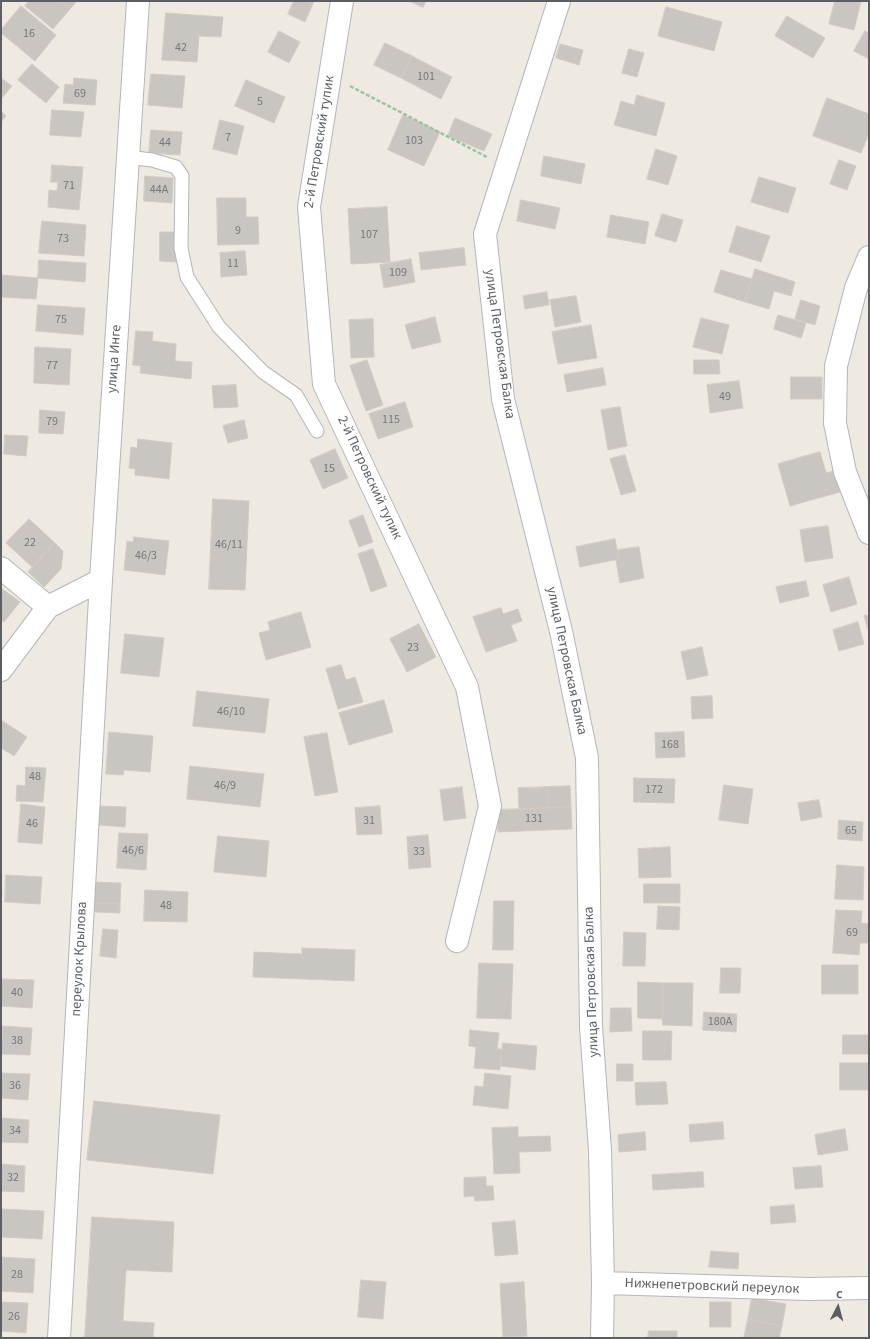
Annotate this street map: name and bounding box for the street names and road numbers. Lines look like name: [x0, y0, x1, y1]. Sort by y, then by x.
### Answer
street label: 2-й Петровский тупик: [301, 74, 339, 210]
street label: улица Петровская Балка: [480, 268, 518, 420]
street label: улица Инге: [104, 324, 126, 394]
street label: 2-й Петровский тупик: [333, 414, 405, 542]
street label: улица Петровская Балка: [542, 585, 590, 737]
street label: переулок Крылова: [69, 901, 91, 1017]
street label: улица Петровская Балка: [581, 906, 603, 1058]
street label: Нижнепетровский переулок: [624, 1276, 800, 1298]

